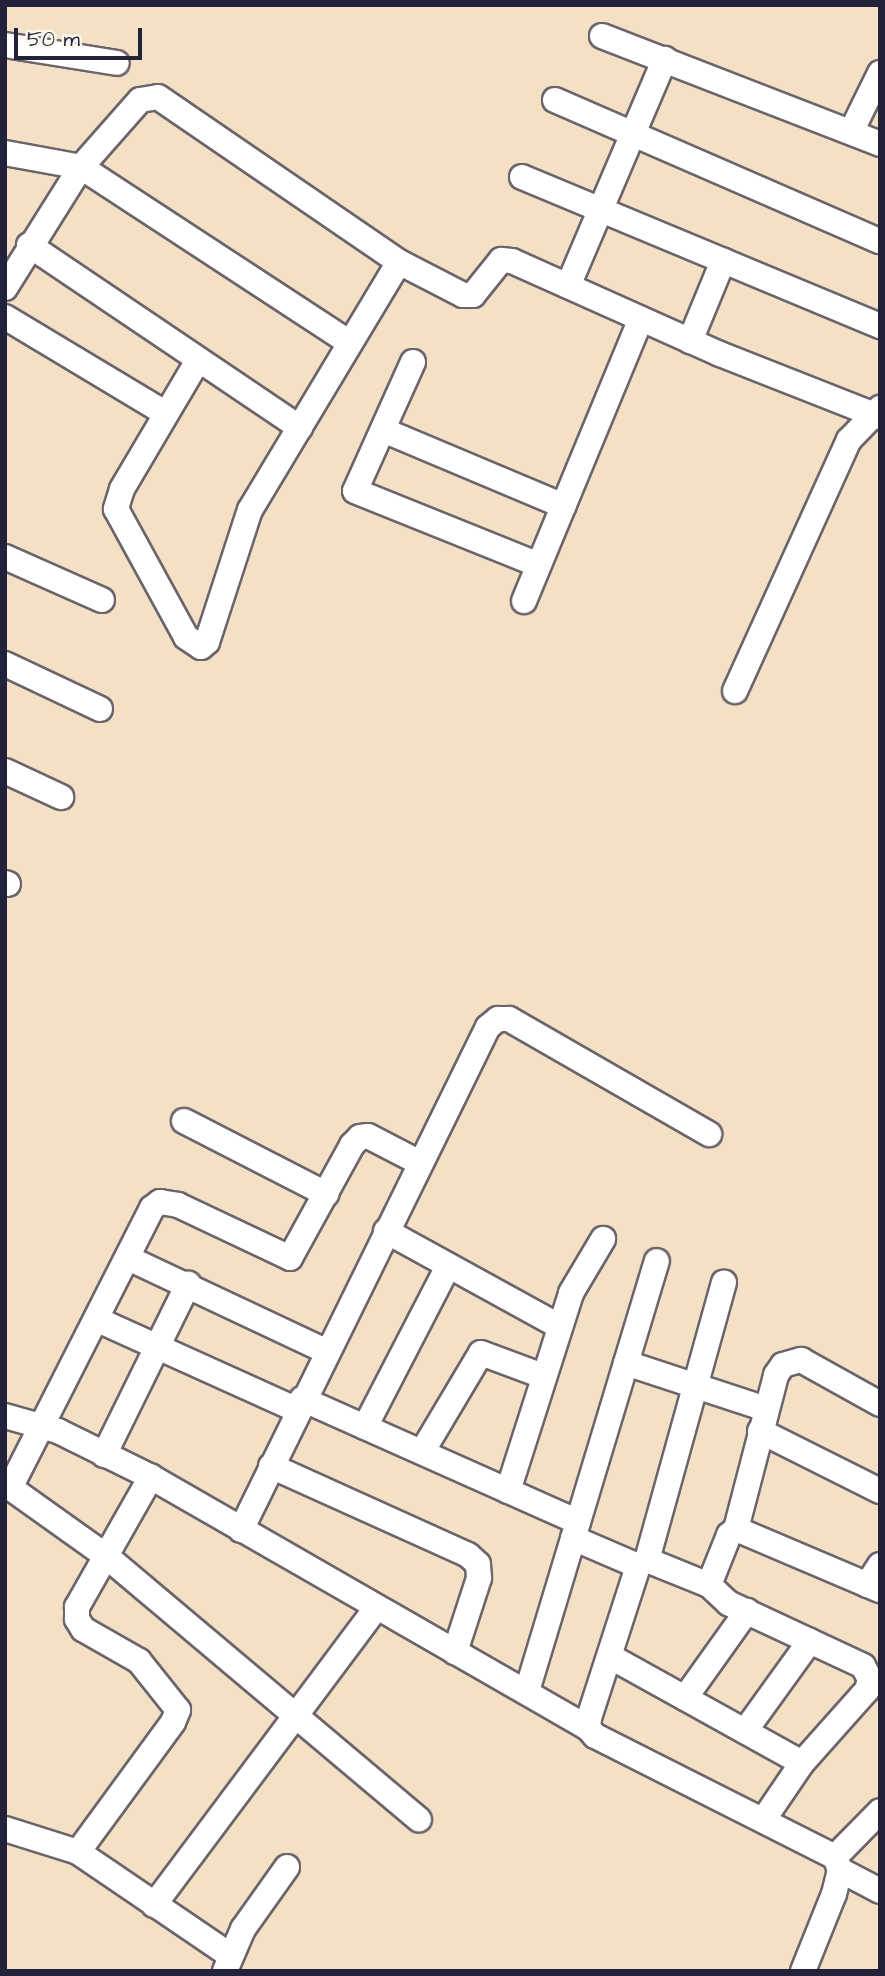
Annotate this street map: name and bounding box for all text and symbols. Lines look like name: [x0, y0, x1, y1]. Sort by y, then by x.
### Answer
scale bar: [18, 14, 145, 58]
text: 50 m: [27, 25, 80, 54]

